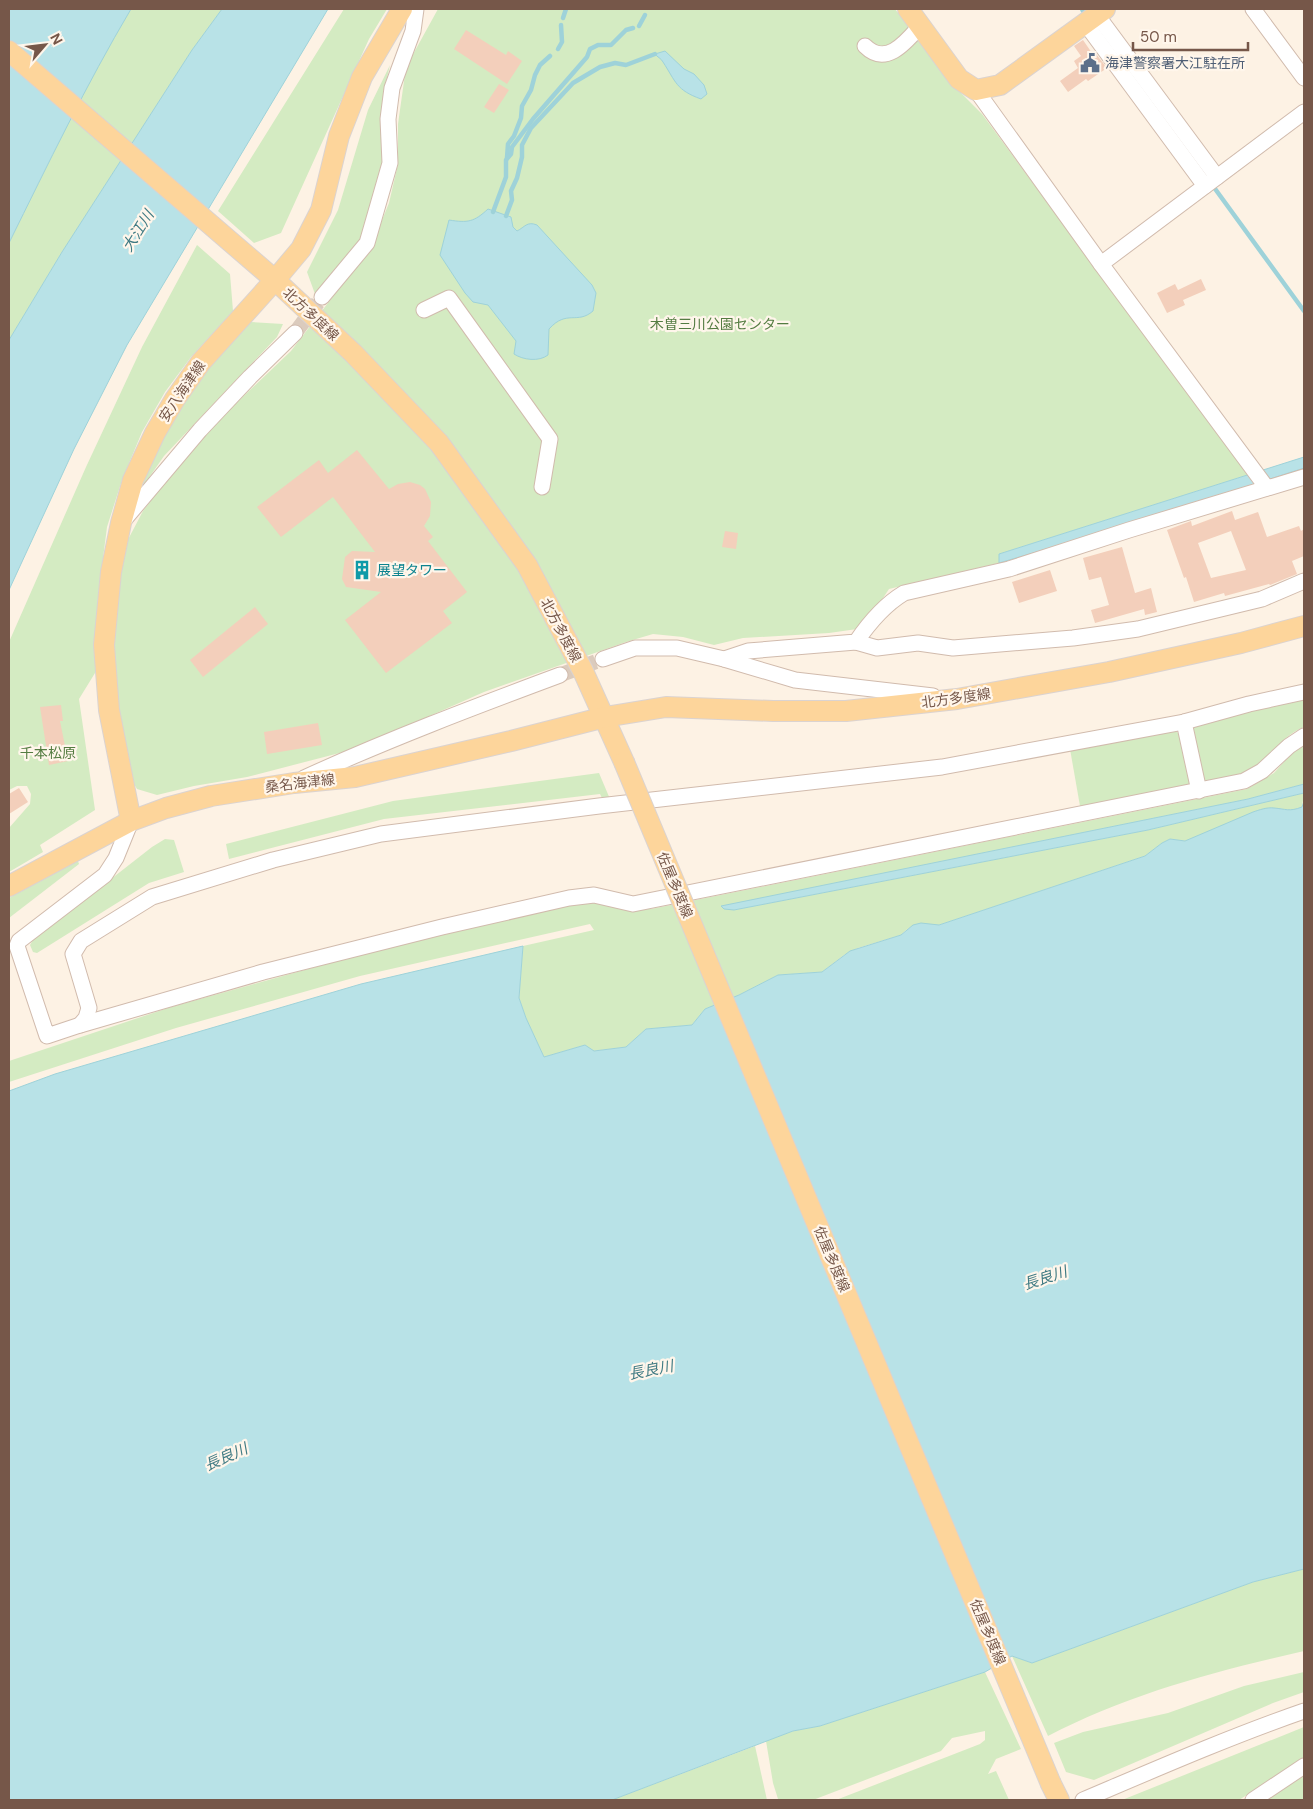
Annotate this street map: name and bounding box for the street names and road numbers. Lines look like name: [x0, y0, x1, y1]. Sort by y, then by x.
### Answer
street label: 北方多度線: [279, 284, 343, 344]
street label: 安八海津線: [155, 357, 209, 425]
street label: 北方多度線: [537, 595, 585, 665]
street label: 北方多度線: [920, 684, 992, 712]
street label: 桑名海津線: [264, 770, 336, 796]
street label: 佐屋多度線: [653, 849, 697, 921]
street label: 佐屋多度線: [810, 1223, 854, 1295]
street label: 佐屋多度線: [966, 1596, 1010, 1668]

